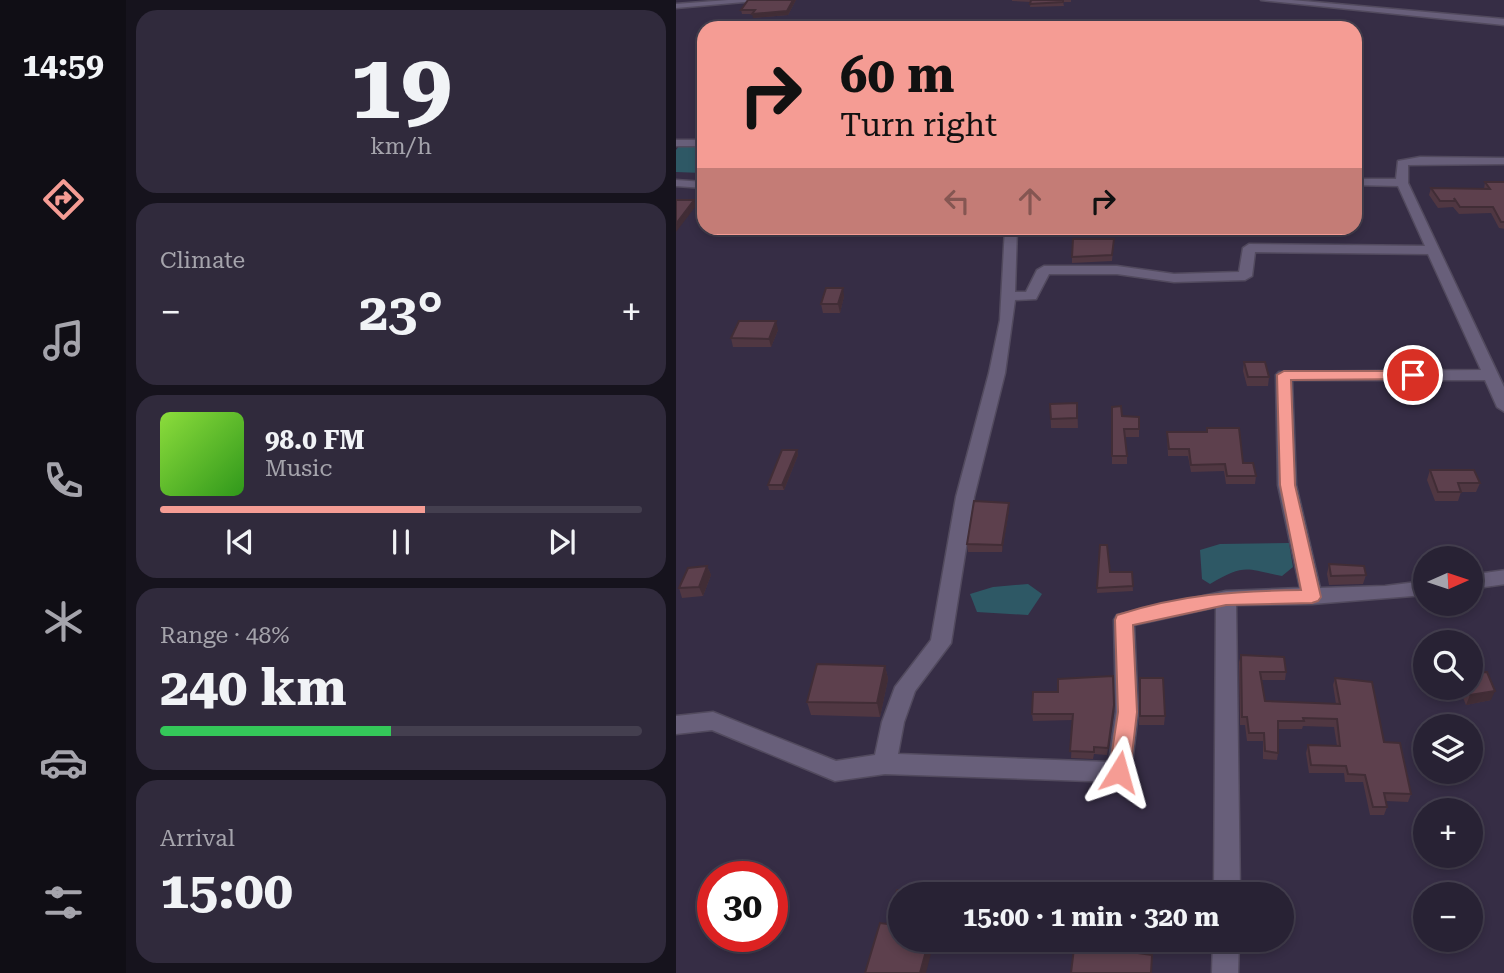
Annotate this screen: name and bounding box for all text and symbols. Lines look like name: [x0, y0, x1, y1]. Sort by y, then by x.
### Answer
text: 19: [350, 34, 452, 140]
text: 14:59: [22, 46, 104, 84]
text: 60 m: [840, 47, 955, 104]
icon: right: [725, 49, 816, 140]
text: Turn right: [840, 106, 997, 144]
text: km/h: [370, 133, 432, 160]
icon: directions: [39, 175, 88, 224]
icon: left: [938, 182, 976, 220]
icon: ahead: [1011, 182, 1049, 220]
icon: right: [1084, 182, 1122, 220]
text: Climate: [160, 247, 245, 274]
text: 23°: [359, 282, 443, 343]
text: −: [160, 290, 181, 334]
text: +: [621, 290, 642, 334]
icon: music: [39, 316, 88, 365]
pin: [1383, 345, 1443, 405]
icon: arrive: [1394, 356, 1432, 394]
text: 98.0 FM: [265, 425, 365, 455]
text: Music: [265, 455, 332, 482]
icon: phone: [39, 456, 88, 505]
icon: previous: [221, 523, 259, 561]
icon: pause: [382, 523, 420, 561]
icon: next: [543, 523, 581, 561]
north arrow: [1413, 546, 1483, 616]
map controls: [1413, 546, 1483, 952]
icon: climate: [39, 597, 88, 646]
text: Range · 48%: [160, 622, 289, 649]
button: search: [1413, 630, 1483, 700]
text: 240 km: [160, 657, 347, 718]
button: layers: [1413, 714, 1483, 784]
position arrow: [1082, 735, 1156, 809]
icon: car: [39, 738, 88, 787]
button: +: [1413, 798, 1483, 868]
text: Arrival: [160, 825, 235, 852]
text: 15:00: [160, 860, 293, 921]
speed limit sign: 30: [697, 861, 788, 952]
icon: filters: [39, 878, 88, 927]
button: −: [1413, 882, 1483, 952]
text: 15:00 · 1 min · 320 m: [963, 902, 1219, 932]

